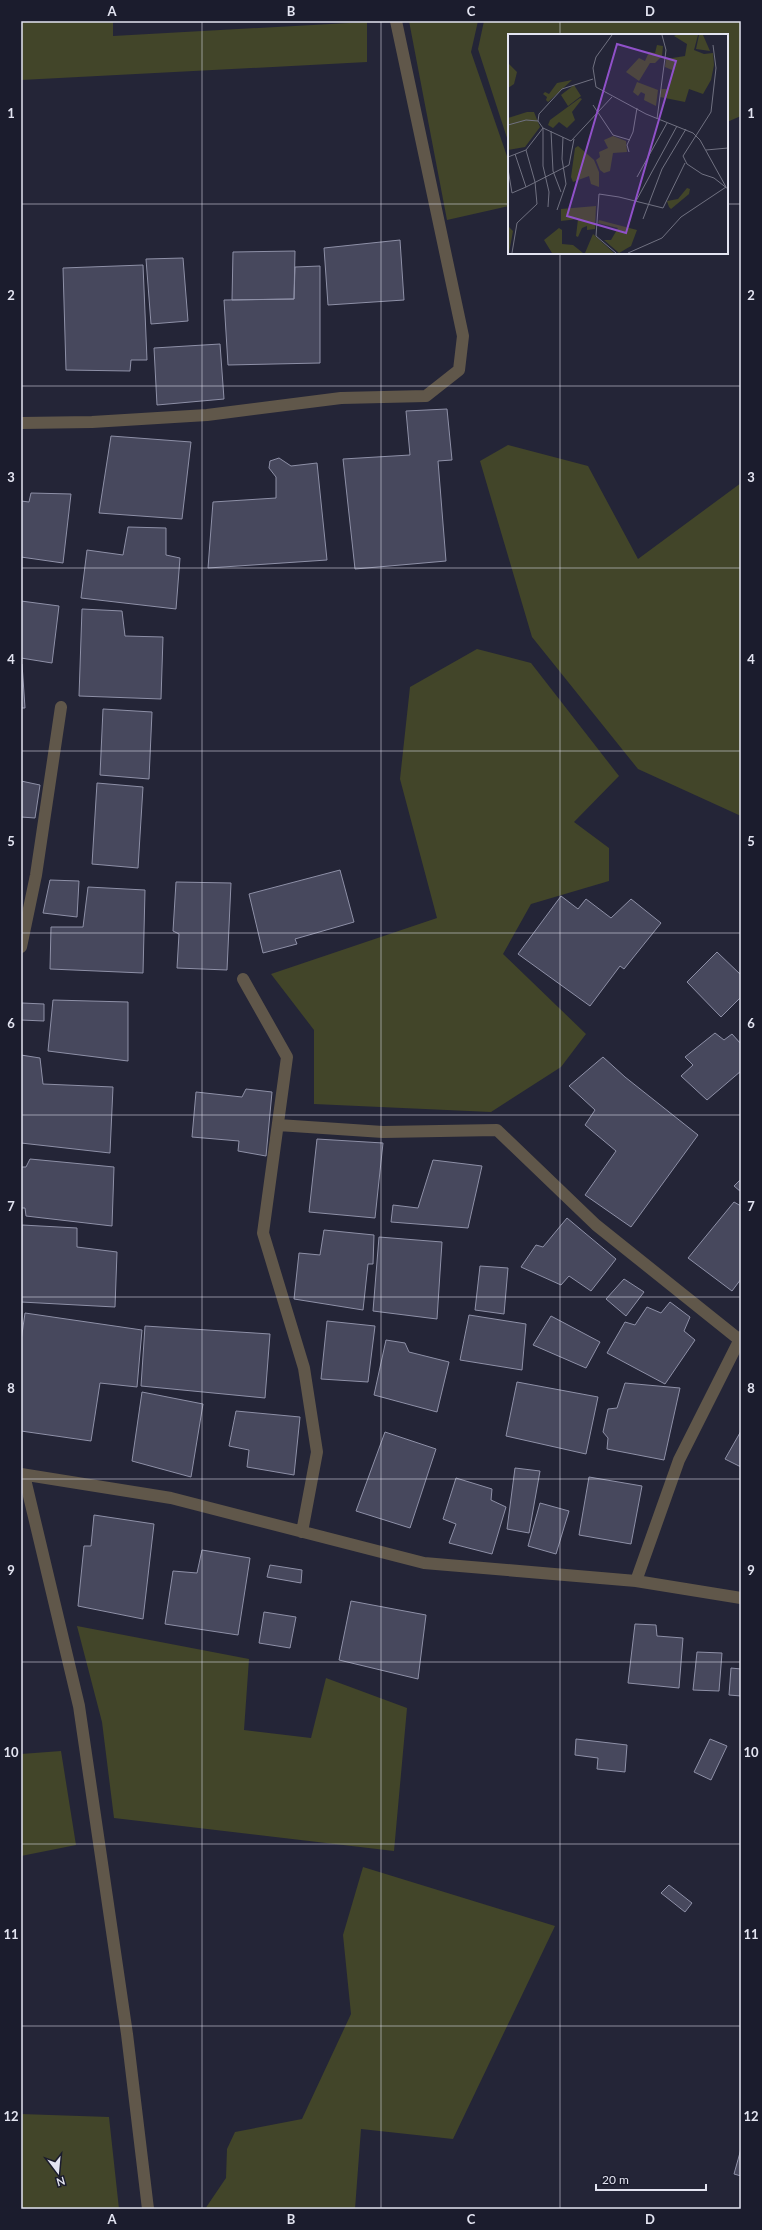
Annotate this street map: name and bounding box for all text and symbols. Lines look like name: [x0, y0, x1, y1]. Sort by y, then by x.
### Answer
text: A: [106, 3, 117, 19]
text: B: [287, 3, 296, 19]
text: C: [467, 3, 476, 19]
text: D: [645, 3, 655, 19]
inset map: [508, 34, 728, 254]
text: 1: [7, 105, 15, 121]
text: 1: [747, 105, 755, 121]
text: 2: [7, 287, 15, 303]
text: 2: [747, 287, 755, 303]
text: 3: [7, 469, 15, 485]
text: 3: [747, 469, 755, 485]
text: 4: [7, 651, 15, 667]
text: 4: [747, 651, 755, 667]
text: 5: [7, 833, 15, 849]
text: 5: [747, 833, 755, 849]
text: 6: [7, 1015, 15, 1031]
text: 6: [747, 1015, 755, 1031]
text: 7: [7, 1198, 15, 1214]
text: 7: [747, 1198, 755, 1214]
text: 8: [7, 1380, 15, 1396]
text: 8: [747, 1380, 755, 1396]
text: 9: [7, 1562, 15, 1578]
text: 9: [747, 1562, 755, 1578]
text: 10: [3, 1744, 19, 1760]
text: 10: [743, 1744, 759, 1760]
text: 11: [3, 1926, 19, 1942]
text: 11: [743, 1926, 759, 1942]
text: 12: [3, 2108, 19, 2124]
text: 12: [743, 2108, 759, 2124]
north arrow: [38, 2152, 78, 2192]
scale bar: [596, 2166, 706, 2192]
text: 20 m: [602, 2172, 629, 2187]
text: N: [55, 2175, 67, 2190]
text: A: [106, 2211, 117, 2227]
text: B: [287, 2211, 296, 2227]
text: C: [467, 2211, 476, 2227]
text: D: [645, 2211, 655, 2227]

